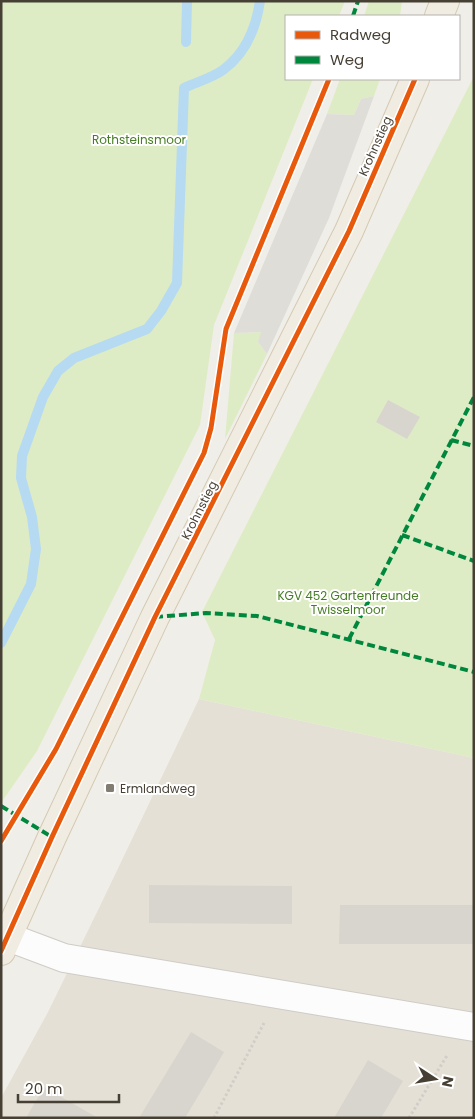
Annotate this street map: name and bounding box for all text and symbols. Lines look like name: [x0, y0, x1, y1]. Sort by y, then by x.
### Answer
legend: [285, 15, 460, 80]
text: Radweg: [330, 24, 391, 45]
text: Weg: [330, 49, 364, 70]
street label: Krohnstieg: [354, 113, 396, 179]
park label: Rothsteinsmoor: [92, 131, 187, 148]
street label: Krohnstieg: [177, 478, 221, 542]
park label: KGV 452 Gartenfreunde Twisselmoor: [277, 587, 419, 618]
place label: Ermlandweg: [120, 780, 195, 797]
marker: Ermlandweg: [104, 782, 116, 794]
north arrow: [410, 1054, 460, 1104]
scale bar: [18, 1072, 119, 1104]
text: N: [437, 1074, 459, 1089]
text: 20 m: [25, 1078, 63, 1099]

